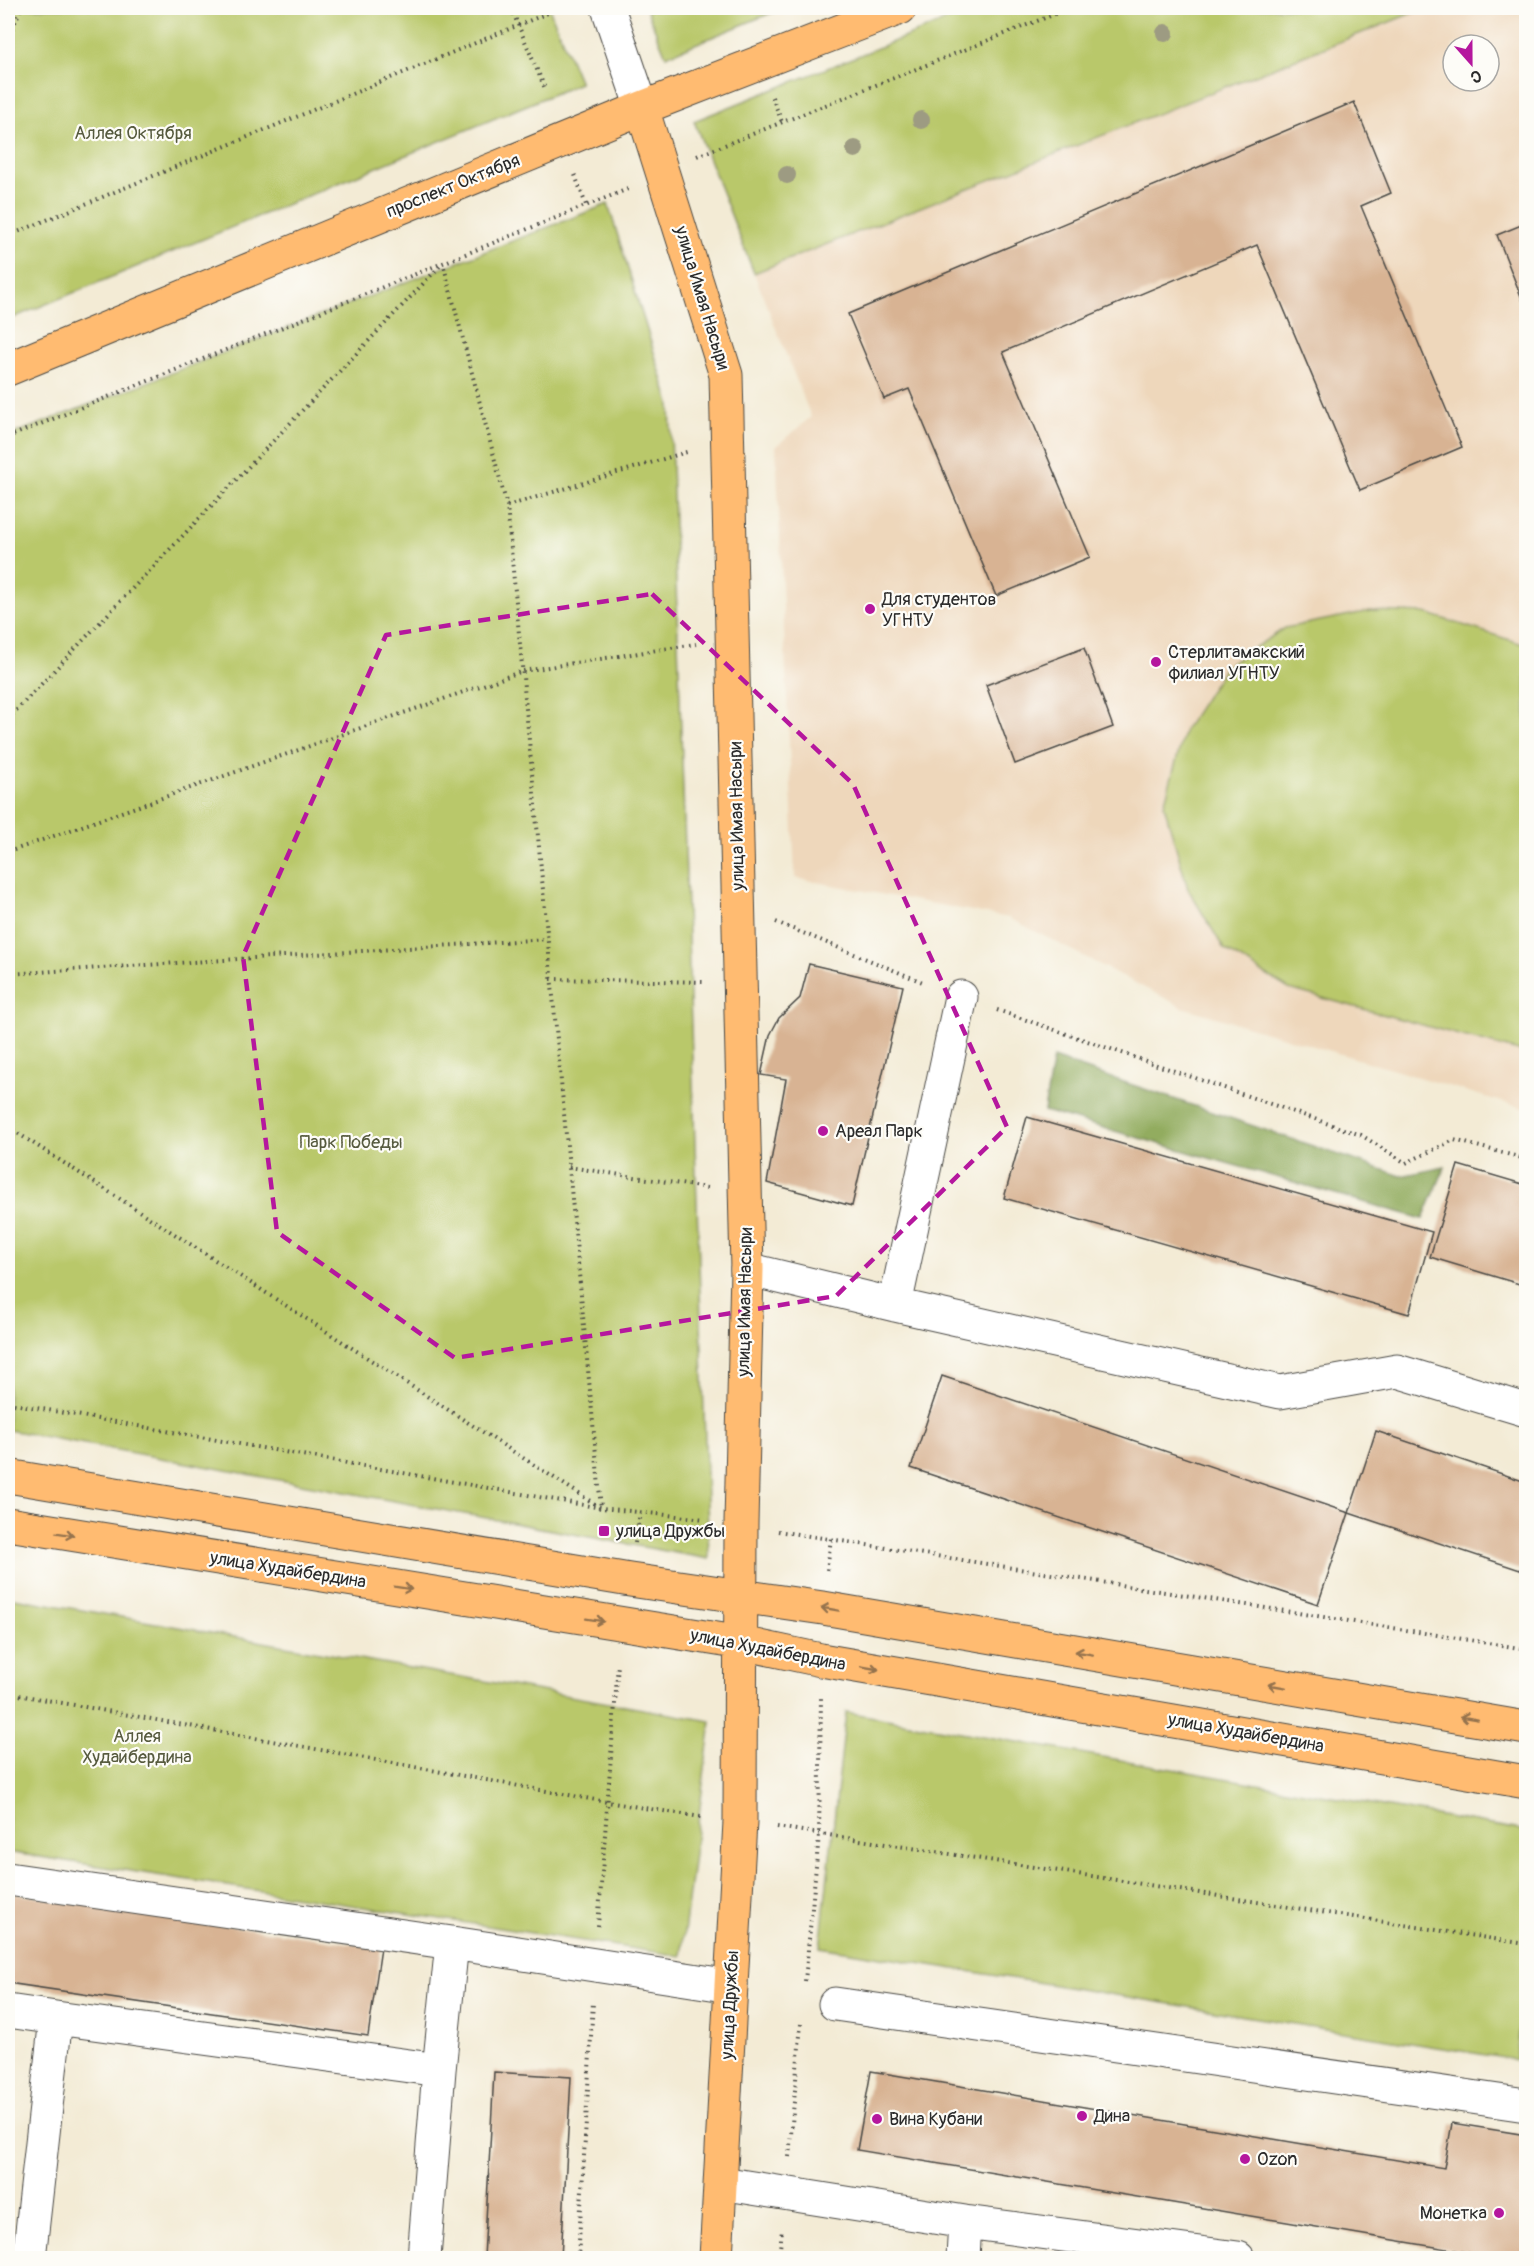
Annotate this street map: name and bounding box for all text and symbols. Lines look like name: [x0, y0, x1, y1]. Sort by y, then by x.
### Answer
north arrow: [1441, 33, 1501, 93]
text: С: [1468, 65, 1484, 87]
park label: Аллея Октября: [74, 122, 192, 145]
street label: проспект Октября: [383, 149, 523, 223]
street label: улица Имая Насыри: [669, 222, 735, 373]
place label: Для студентов УГНТУ: [881, 588, 996, 632]
marker: Для студентов УГНТУ: [863, 602, 877, 616]
place label: Стерлитамакский филиал УГНТУ: [1168, 641, 1305, 685]
marker: Стерлитамакский филиал УГНТУ: [1149, 655, 1163, 669]
street label: улица Имая Насыри: [724, 741, 750, 892]
place label: Ареал Парк: [835, 1120, 923, 1143]
marker: Ареал Парк: [816, 1124, 830, 1138]
park label: Парк Победы: [300, 1131, 402, 1154]
street label: улица Имая Насыри: [732, 1227, 758, 1378]
place label: улица Дружбы: [615, 1520, 725, 1543]
marker: улица Дружбы: [597, 1524, 611, 1538]
one-way arrow: [55, 1528, 75, 1539]
street label: улица Худайбердина: [207, 1546, 368, 1594]
one-way arrow: [392, 1583, 412, 1594]
one-way arrow: [821, 1604, 840, 1615]
one-way arrow: [585, 1614, 605, 1625]
street label: улица Худайбердина: [687, 1623, 848, 1676]
one-way arrow: [1075, 1647, 1095, 1658]
one-way arrow: [860, 1663, 879, 1674]
one-way arrow: [1267, 1680, 1287, 1691]
street label: улица Худайбердина: [1165, 1708, 1326, 1758]
one-way arrow: [1459, 1713, 1479, 1724]
park label: Аллея Худайбердина: [82, 1725, 192, 1769]
street label: улица Дружбы: [716, 1950, 744, 2061]
place label: Дина: [1093, 2105, 1130, 2128]
place label: Вина Кубани: [889, 2108, 982, 2131]
marker: Дина: [1075, 2109, 1089, 2123]
marker: Вина Кубани: [870, 2112, 884, 2126]
place label: Ozon: [1257, 2148, 1297, 2171]
marker: Ozon: [1238, 2152, 1252, 2166]
place label: Монетка: [1420, 2202, 1487, 2225]
marker: Монетка: [1492, 2206, 1506, 2220]

